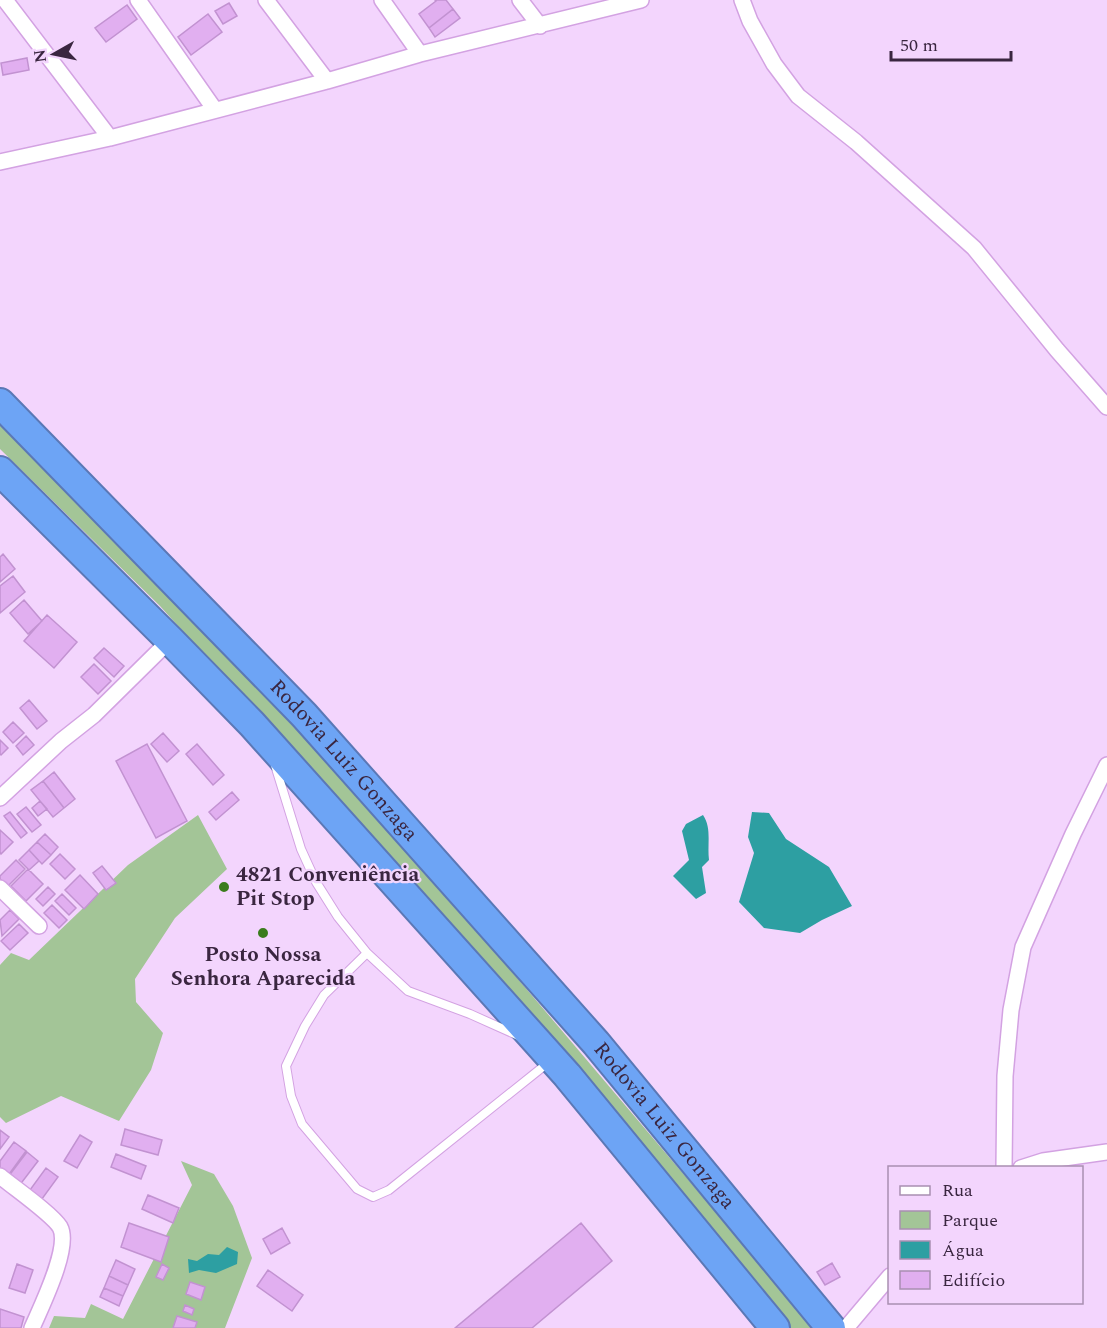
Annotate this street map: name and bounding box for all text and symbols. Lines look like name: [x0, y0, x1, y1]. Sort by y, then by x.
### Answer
north arrow: [24, 24, 84, 84]
scale bar: [891, 24, 1011, 62]
text: 50 m: [900, 32, 938, 59]
text: N: [27, 48, 53, 65]
street label: Rodovia Luiz Gonzaga: [262, 672, 426, 849]
place label: 4821 Conveniência Pit Stop: [236, 859, 420, 915]
marker: 4821 Conveniência Pit Stop: [217, 880, 231, 894]
marker: Posto Nossa Senhora Aparecida: [256, 926, 270, 940]
place label: Posto Nossa Senhora Aparecida: [171, 939, 355, 995]
street label: Rodovia Luiz Gonzaga: [585, 1035, 744, 1217]
legend: [888, 1166, 1083, 1304]
text: Rua: [942, 1177, 973, 1204]
text: Parque: [942, 1207, 998, 1234]
text: Água: [942, 1237, 984, 1264]
text: Edifício: [942, 1267, 1005, 1294]

